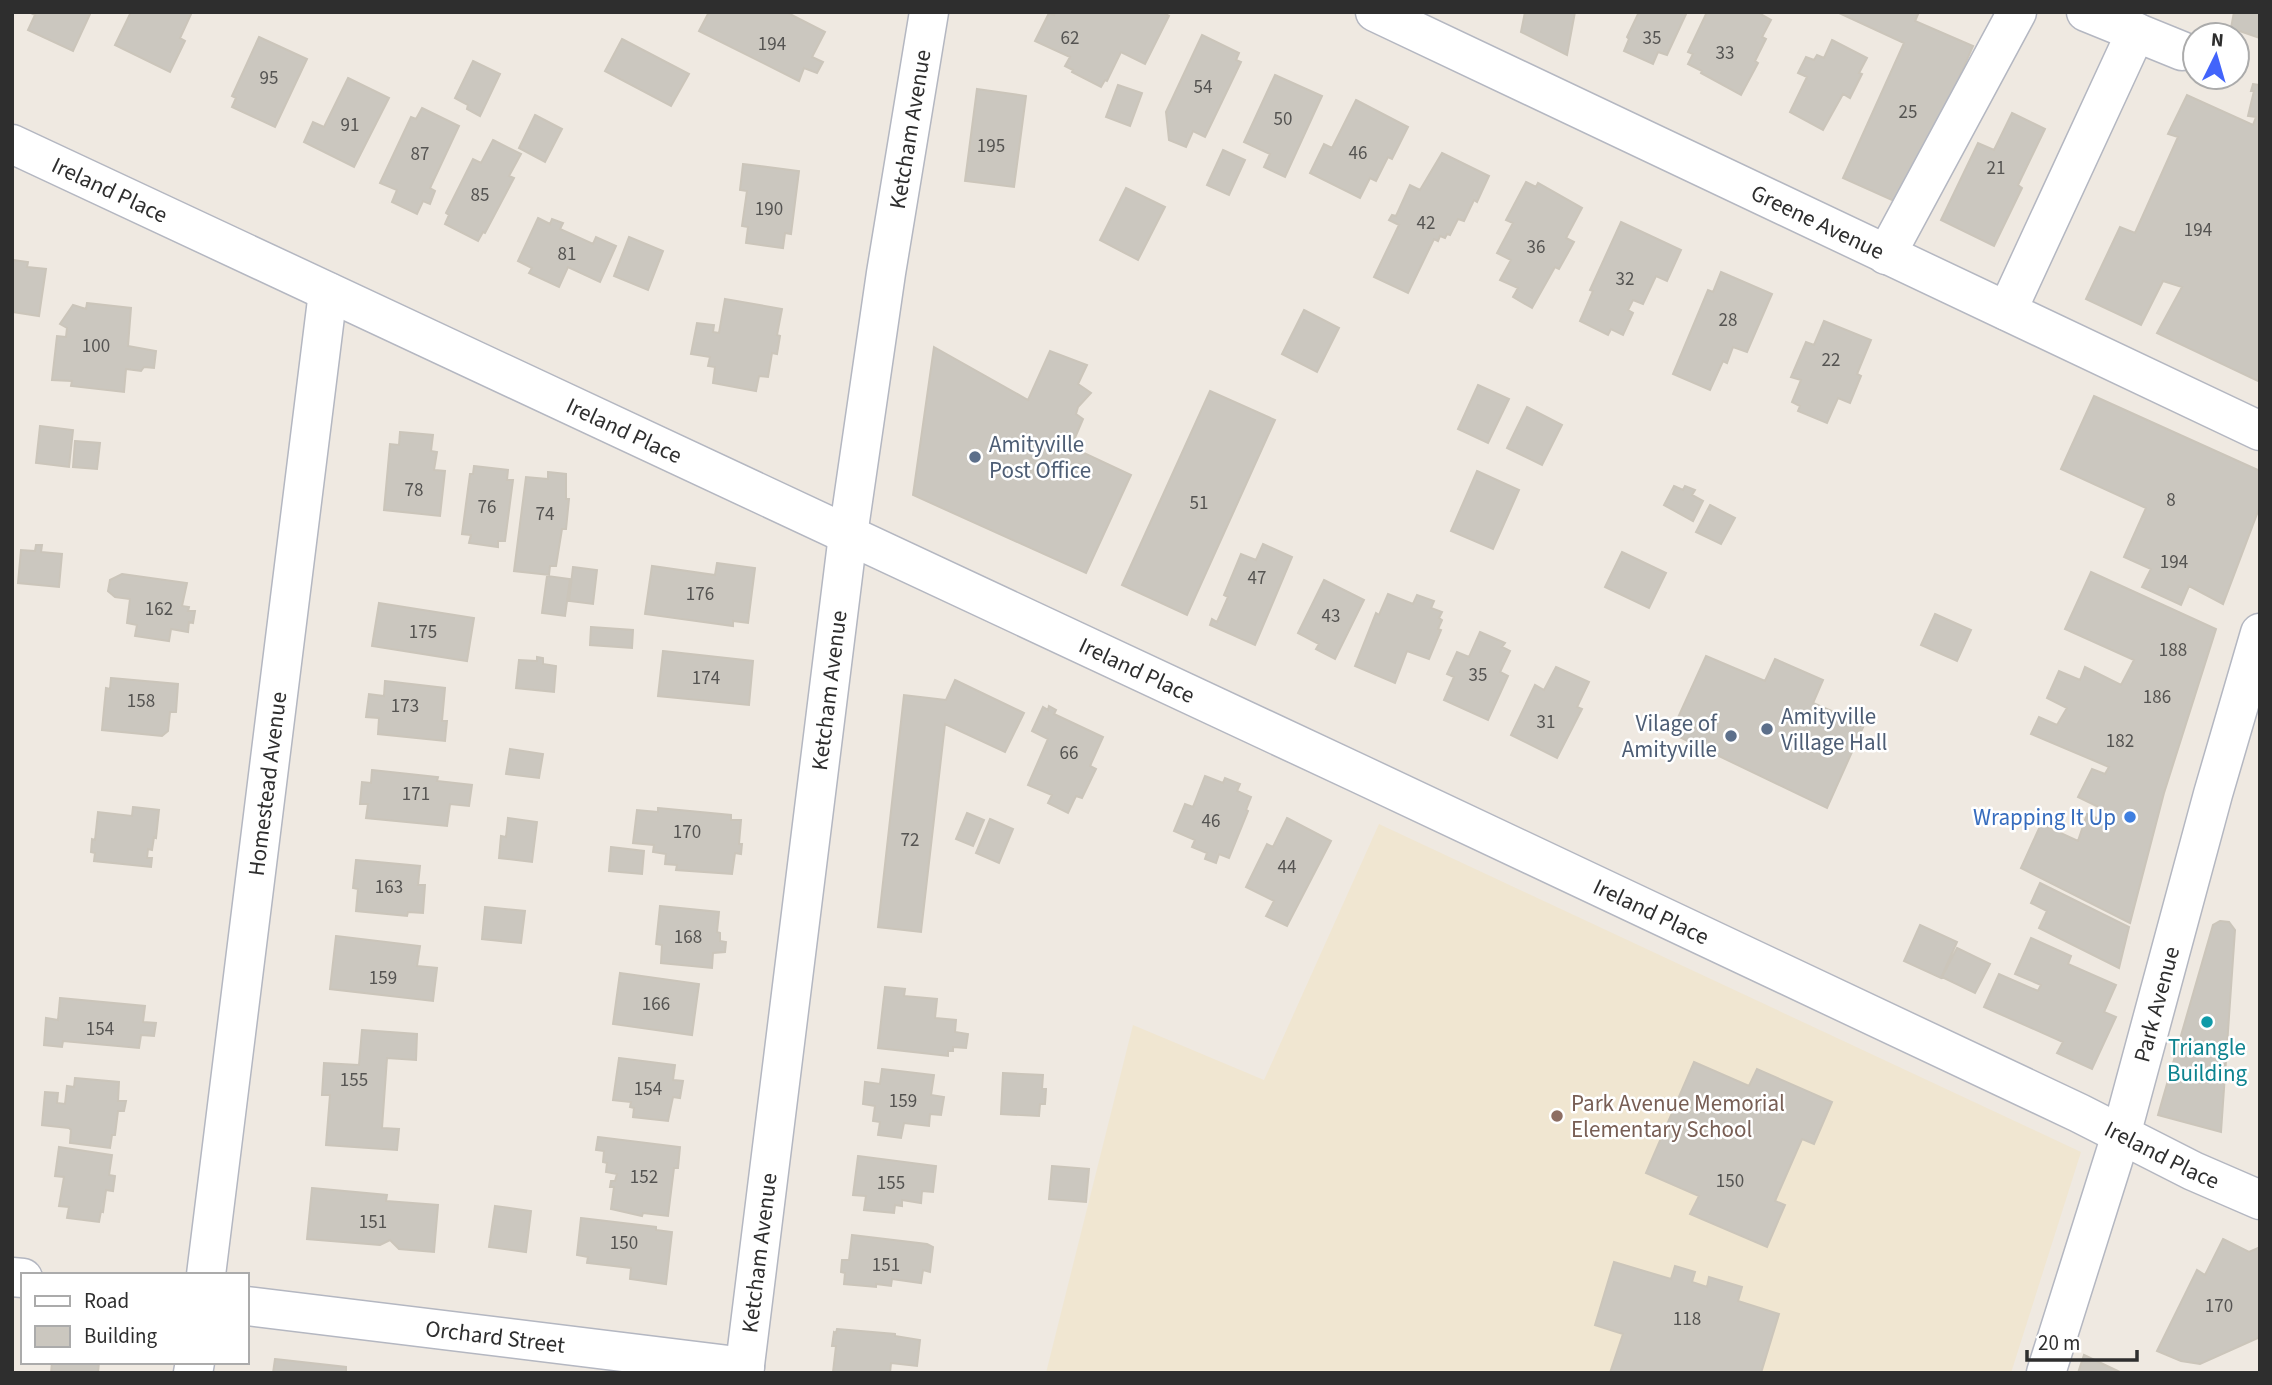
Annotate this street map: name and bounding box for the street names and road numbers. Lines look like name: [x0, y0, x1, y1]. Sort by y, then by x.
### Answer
street label: Ketcham Avenue: [880, 47, 939, 211]
street label: Ireland Place: [46, 148, 173, 231]
street label: Greene Avenue: [1746, 176, 1890, 267]
street label: Ireland Place: [561, 389, 688, 472]
street label: Ketcham Avenue: [802, 608, 855, 772]
street label: Ireland Place: [1074, 629, 1201, 711]
street label: Homestead Avenue: [239, 690, 295, 878]
street label: Ireland Place: [1588, 870, 1715, 953]
street label: Park Avenue: [2125, 943, 2188, 1066]
street label: Ireland Place: [2099, 1112, 2225, 1197]
street label: Ketcham Avenue: [733, 1171, 785, 1335]
street label: Orchard Street: [423, 1311, 567, 1361]

